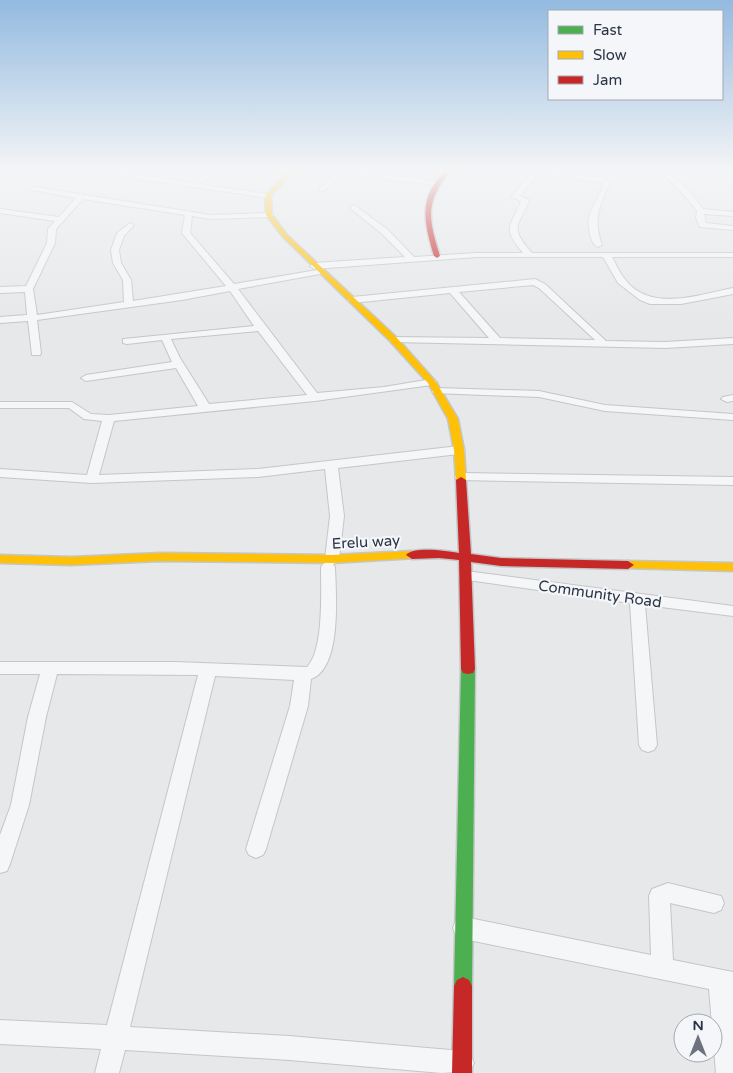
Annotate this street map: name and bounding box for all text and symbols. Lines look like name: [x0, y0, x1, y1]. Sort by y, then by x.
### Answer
legend: [548, 10, 723, 100]
text: Fast: [593, 21, 623, 39]
text: Slow: [593, 46, 627, 64]
text: Jam: [593, 71, 622, 89]
street label: Erelu way: [331, 531, 401, 553]
street label: Community Road: [537, 576, 663, 612]
north arrow: [673, 1013, 723, 1063]
text: N: [692, 1017, 704, 1034]

